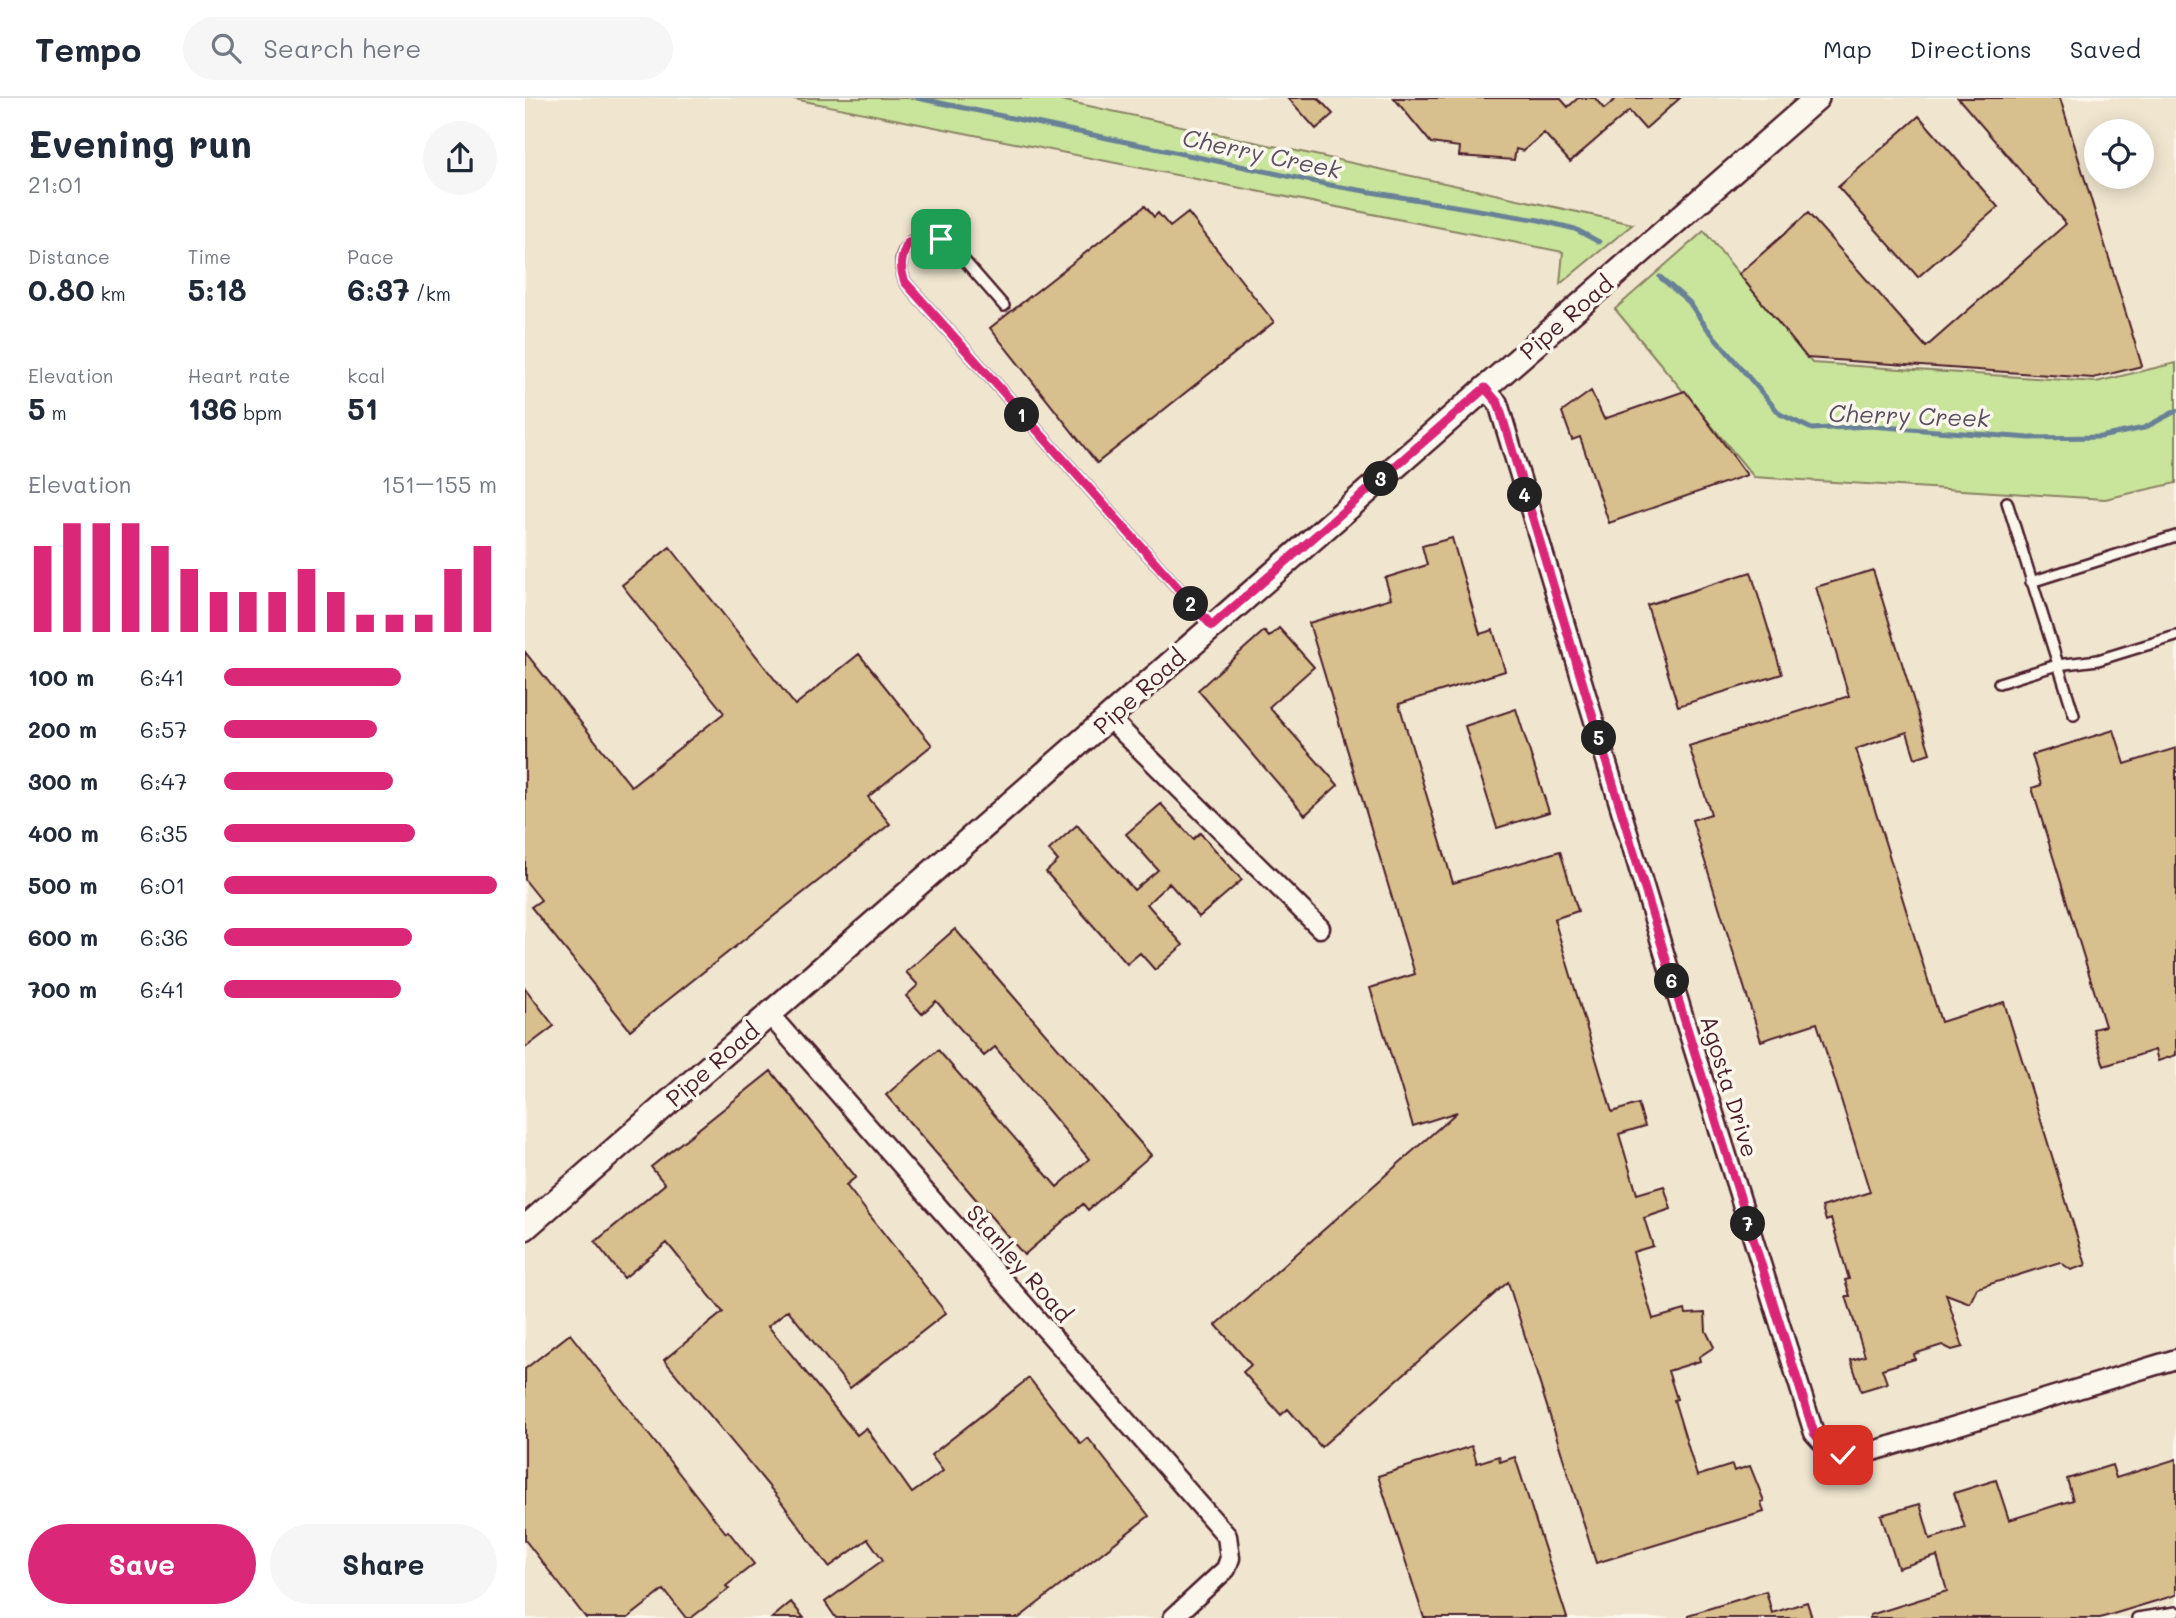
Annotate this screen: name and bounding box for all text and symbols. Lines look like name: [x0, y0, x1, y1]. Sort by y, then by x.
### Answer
search box: [183, 17, 673, 80]
text: Tempo: [35, 27, 141, 70]
icon: search: [207, 29, 245, 67]
text: Search here: [263, 31, 421, 65]
text: Map: [1823, 33, 1872, 64]
text: Directions: [1910, 33, 2032, 64]
text: Saved: [2070, 33, 2141, 64]
text: Evening run: [28, 118, 252, 168]
map controls: [2084, 119, 2154, 189]
button: locate: [2084, 119, 2154, 189]
button: share: [423, 121, 497, 195]
water label: Cherry Creek: [1180, 121, 1345, 185]
text: 21:01: [28, 169, 83, 199]
pin: [911, 209, 971, 269]
icon: arrive: [922, 220, 960, 258]
text: Distance: [28, 244, 110, 269]
text: Time: [188, 244, 231, 269]
text: Pace: [347, 244, 394, 269]
street label: Pipe Road: [1513, 268, 1619, 366]
text: 0.80: [28, 269, 94, 309]
text: 5:18: [188, 269, 247, 309]
text: 6:37: [347, 269, 410, 309]
text: km: [94, 281, 126, 306]
text: /km: [410, 281, 451, 306]
text: Elevation: [28, 363, 113, 388]
text: Heart rate: [188, 363, 290, 388]
text: kcal: [347, 363, 385, 388]
text: 5: [28, 388, 46, 428]
text: 136: [188, 388, 237, 428]
text: 51: [347, 388, 378, 428]
water label: Cherry Creek: [1828, 397, 1991, 433]
pin: 1: [1005, 398, 1039, 432]
text: m: [46, 400, 67, 425]
text: bpm: [237, 400, 282, 425]
text: 1: [1017, 402, 1026, 427]
pin: 3: [1363, 462, 1399, 496]
text: 3: [1375, 466, 1386, 491]
text: Elevation: [28, 469, 131, 499]
text: 151–155 m: [381, 469, 497, 499]
pin: 4: [1507, 478, 1543, 512]
text: 4: [1518, 482, 1531, 507]
pin: 2: [1173, 587, 1209, 622]
text: 2: [1185, 591, 1196, 616]
street label: Pipe Road: [1087, 642, 1191, 740]
text: 100 m: [28, 662, 94, 692]
text: 6:41: [140, 662, 185, 692]
text: 200 m: [28, 714, 97, 744]
text: 6:57: [140, 714, 187, 744]
pin: 5: [1581, 720, 1617, 756]
text: 5: [1593, 725, 1604, 750]
text: 300 m: [28, 766, 98, 796]
text: 6:47: [140, 766, 187, 796]
text: 400 m: [28, 818, 99, 848]
text: 6:35: [140, 818, 188, 848]
text: 500 m: [28, 870, 98, 900]
text: 6:01: [140, 870, 186, 900]
text: 600 m: [28, 922, 98, 952]
text: 6:36: [140, 922, 188, 952]
pin: 6: [1655, 964, 1689, 998]
text: 6: [1666, 968, 1677, 993]
text: 700 m: [28, 974, 97, 1004]
text: 6:41: [140, 974, 185, 1004]
street label: Agosta Drive: [1694, 1011, 1766, 1161]
street label: Pipe Road: [659, 1015, 765, 1113]
street label: Stanley Road: [961, 1198, 1079, 1328]
pin: 7: [1731, 1206, 1765, 1242]
text: 7: [1742, 1211, 1753, 1236]
pin: [1813, 1425, 1873, 1485]
icon: check: [1824, 1436, 1862, 1474]
button: Save: [28, 1524, 256, 1604]
button: Share: [270, 1524, 497, 1604]

